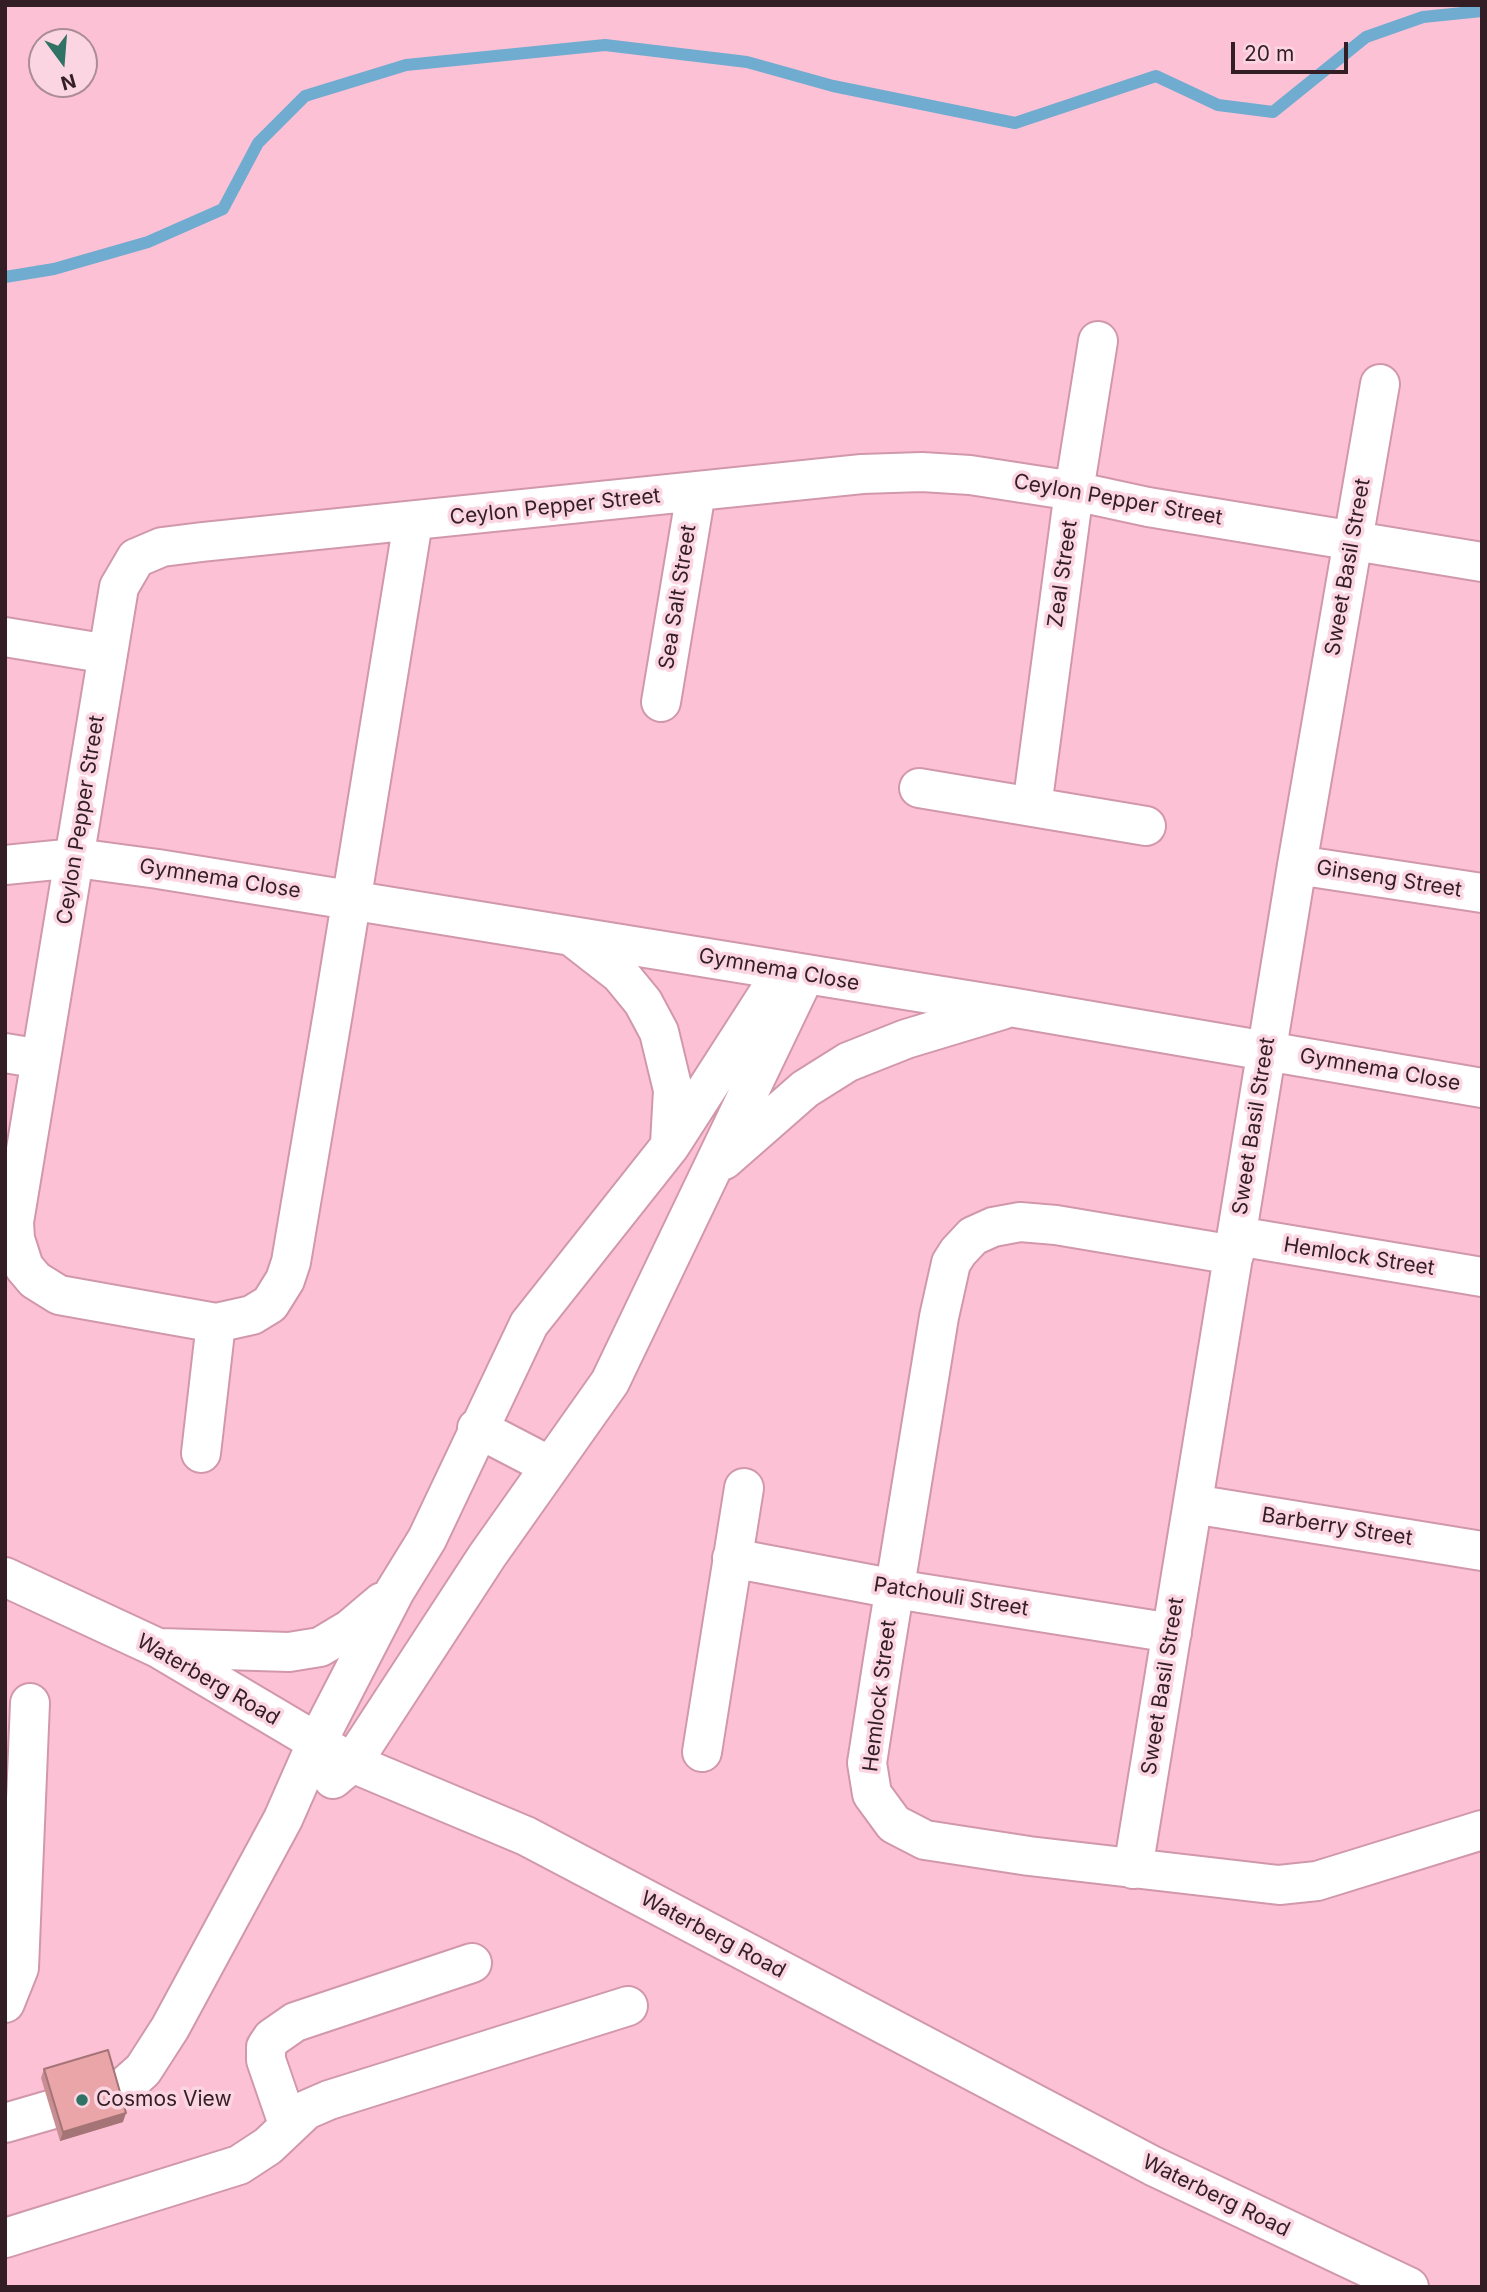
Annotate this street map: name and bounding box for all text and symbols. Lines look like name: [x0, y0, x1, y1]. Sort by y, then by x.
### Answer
north arrow: [28, 28, 98, 98]
scale bar: [1235, 28, 1352, 72]
text: 20 m: [1244, 41, 1294, 66]
text: N: [58, 69, 79, 95]
street label: Ceylon Pepper Street: [1012, 469, 1224, 531]
street label: Sweet Basil Street: [1320, 476, 1376, 658]
street label: Ceylon Pepper Street: [448, 483, 662, 531]
street label: Zeal Street: [1043, 519, 1083, 629]
street label: Sea Salt Street: [654, 523, 702, 671]
street label: Ceylon Pepper Street: [52, 714, 110, 926]
street label: Gymnema Close: [138, 854, 302, 904]
street label: Ginseng Street: [1314, 855, 1464, 903]
street label: Gymnema Close: [697, 943, 861, 997]
street label: Sweet Basil Street: [1228, 1035, 1280, 1217]
street label: Gymnema Close: [1298, 1043, 1462, 1097]
street label: Hemlock Street: [1282, 1233, 1436, 1281]
street label: Barberry Street: [1260, 1503, 1414, 1551]
street label: Patchouli Street: [872, 1572, 1030, 1622]
street label: Sweet Basil Street: [1137, 1595, 1189, 1777]
street label: Hemlock Street: [858, 1619, 902, 1773]
street label: Waterberg Road: [132, 1629, 284, 1731]
street label: Waterberg Road: [636, 1886, 790, 1984]
place label: Cosmos View: [96, 2087, 232, 2113]
marker: Cosmos View: [74, 2092, 90, 2108]
street label: Waterberg Road: [1138, 2149, 1294, 2243]

